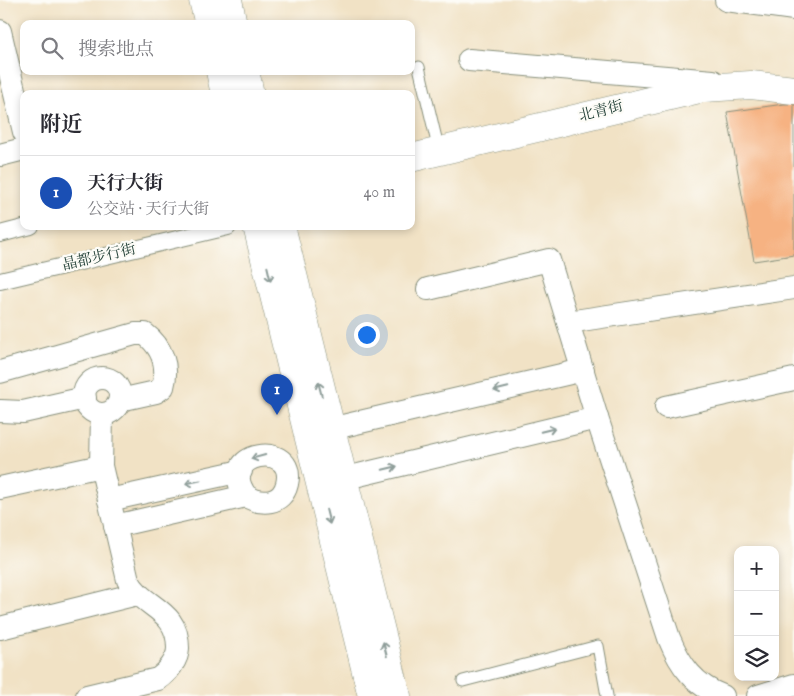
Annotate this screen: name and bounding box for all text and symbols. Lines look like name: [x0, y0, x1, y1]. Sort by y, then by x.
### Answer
search box: [20, 20, 415, 75]
icon: search: [38, 34, 66, 62]
text: 搜索地点: [78, 38, 154, 62]
street label: 北青街: [577, 96, 625, 126]
text: 附近: [40, 112, 82, 139]
text: 天行大街: [87, 172, 163, 196]
text: 1: [53, 183, 59, 203]
text: 40 m: [363, 183, 395, 203]
text: 公交站 · 天行大街: [87, 200, 210, 220]
street label: 晶都步行街: [60, 239, 138, 275]
one-way arrow: [265, 265, 274, 281]
your location: [354, 322, 380, 348]
pin: 1: [261, 374, 293, 415]
one-way arrow: [315, 382, 324, 398]
one-way arrow: [494, 385, 510, 394]
one-way arrow: [539, 425, 555, 434]
one-way arrow: [250, 453, 266, 462]
one-way arrow: [381, 463, 397, 472]
one-way arrow: [185, 477, 201, 487]
one-way arrow: [323, 508, 333, 524]
map controls: [734, 546, 779, 681]
button: +: [734, 546, 779, 591]
button: −: [734, 591, 779, 636]
button: layers: [734, 636, 779, 681]
one-way arrow: [380, 641, 389, 657]

